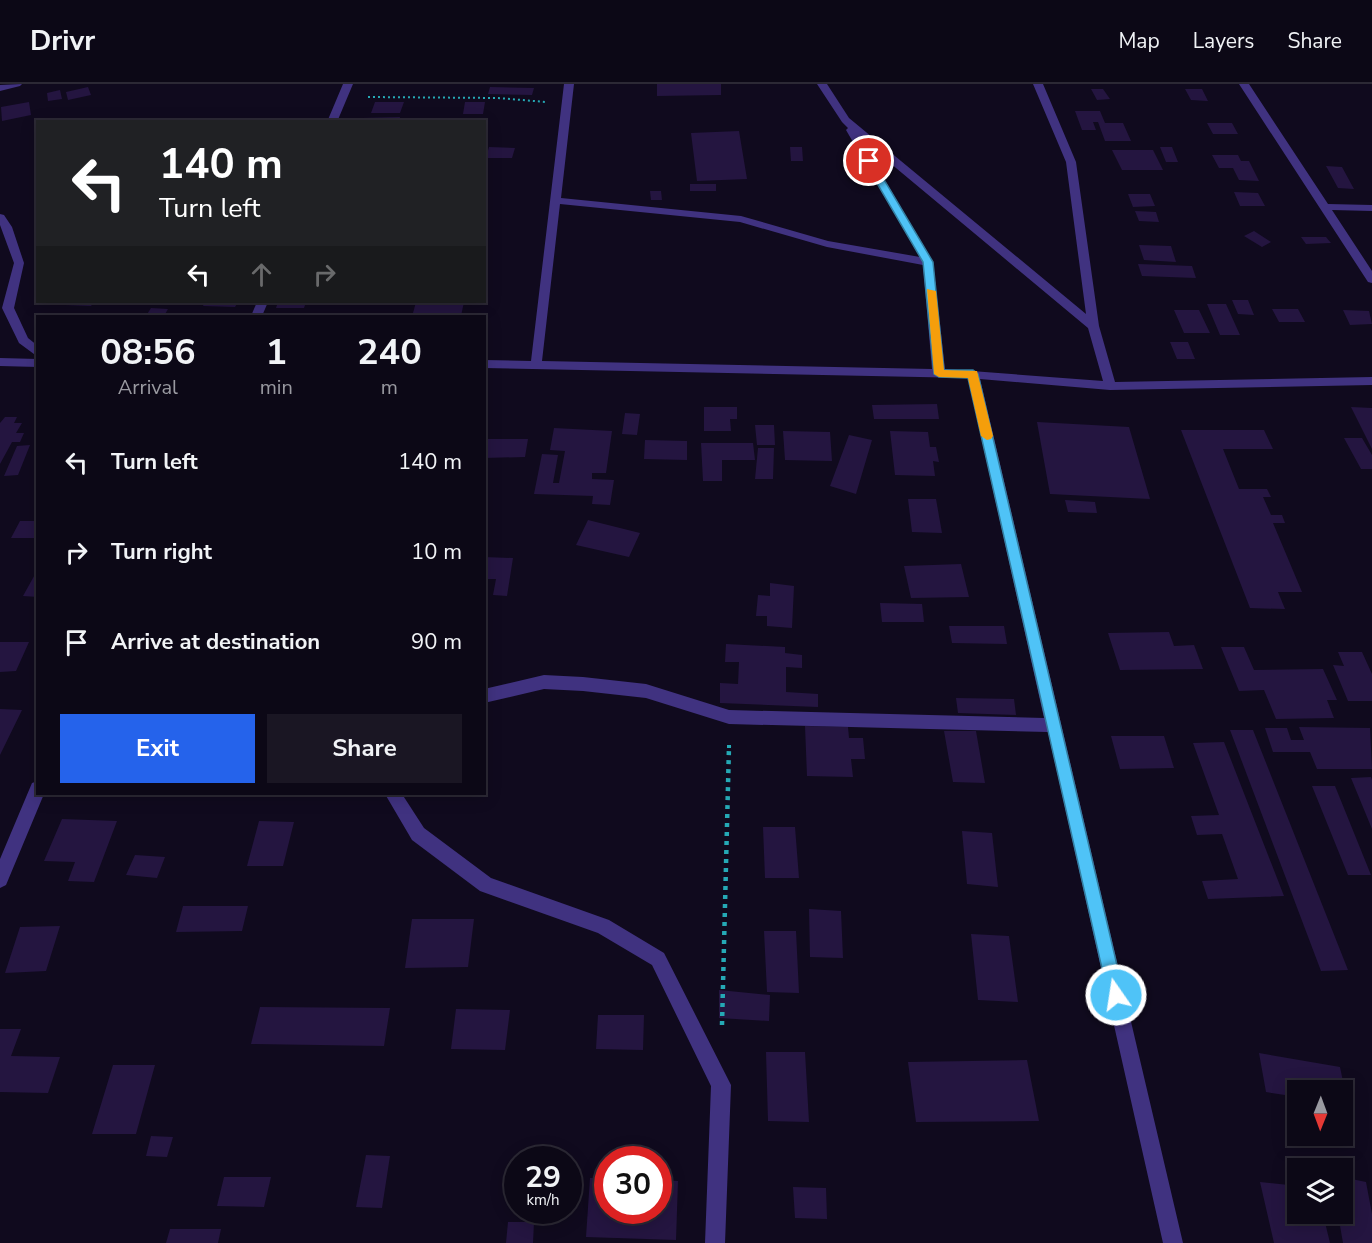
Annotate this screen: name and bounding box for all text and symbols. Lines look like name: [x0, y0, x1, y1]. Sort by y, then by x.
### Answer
text: Drivr: [30, 22, 95, 60]
text: Map: [1118, 27, 1160, 55]
text: Layers: [1193, 27, 1254, 55]
text: Share: [1287, 27, 1342, 55]
pin: [843, 135, 894, 186]
text: 140 m: [159, 136, 283, 193]
icon: left: [60, 144, 138, 222]
icon: arrive: [852, 144, 885, 177]
text: Turn left: [159, 190, 260, 227]
icon: left: [182, 258, 215, 291]
icon: ahead: [245, 258, 278, 291]
icon: right: [308, 258, 341, 291]
text: 08:56: [100, 328, 196, 377]
text: 1: [265, 328, 287, 377]
text: 240: [357, 328, 422, 377]
text: Arrival: [118, 374, 178, 401]
text: min: [260, 374, 293, 401]
text: m: [381, 374, 398, 401]
icon: left: [60, 446, 93, 479]
text: Turn left: [111, 447, 198, 477]
text: 140 m: [398, 447, 462, 477]
icon: right: [60, 536, 93, 569]
text: Turn right: [111, 537, 212, 567]
text: 10 m: [411, 537, 462, 567]
icon: arrive: [60, 626, 93, 659]
text: Arrive at destination: [111, 627, 320, 657]
text: 90 m: [411, 627, 462, 657]
button: Exit: [60, 714, 255, 783]
button: Share: [267, 714, 462, 783]
position arrow: [1084, 963, 1148, 1027]
north arrow: [1287, 1080, 1353, 1146]
map controls: [1287, 1080, 1353, 1224]
speed limit sign: 30: [594, 1146, 672, 1224]
text: 29: [525, 1157, 561, 1198]
button: layers: [1287, 1158, 1353, 1224]
text: km/h: [526, 1190, 560, 1210]

